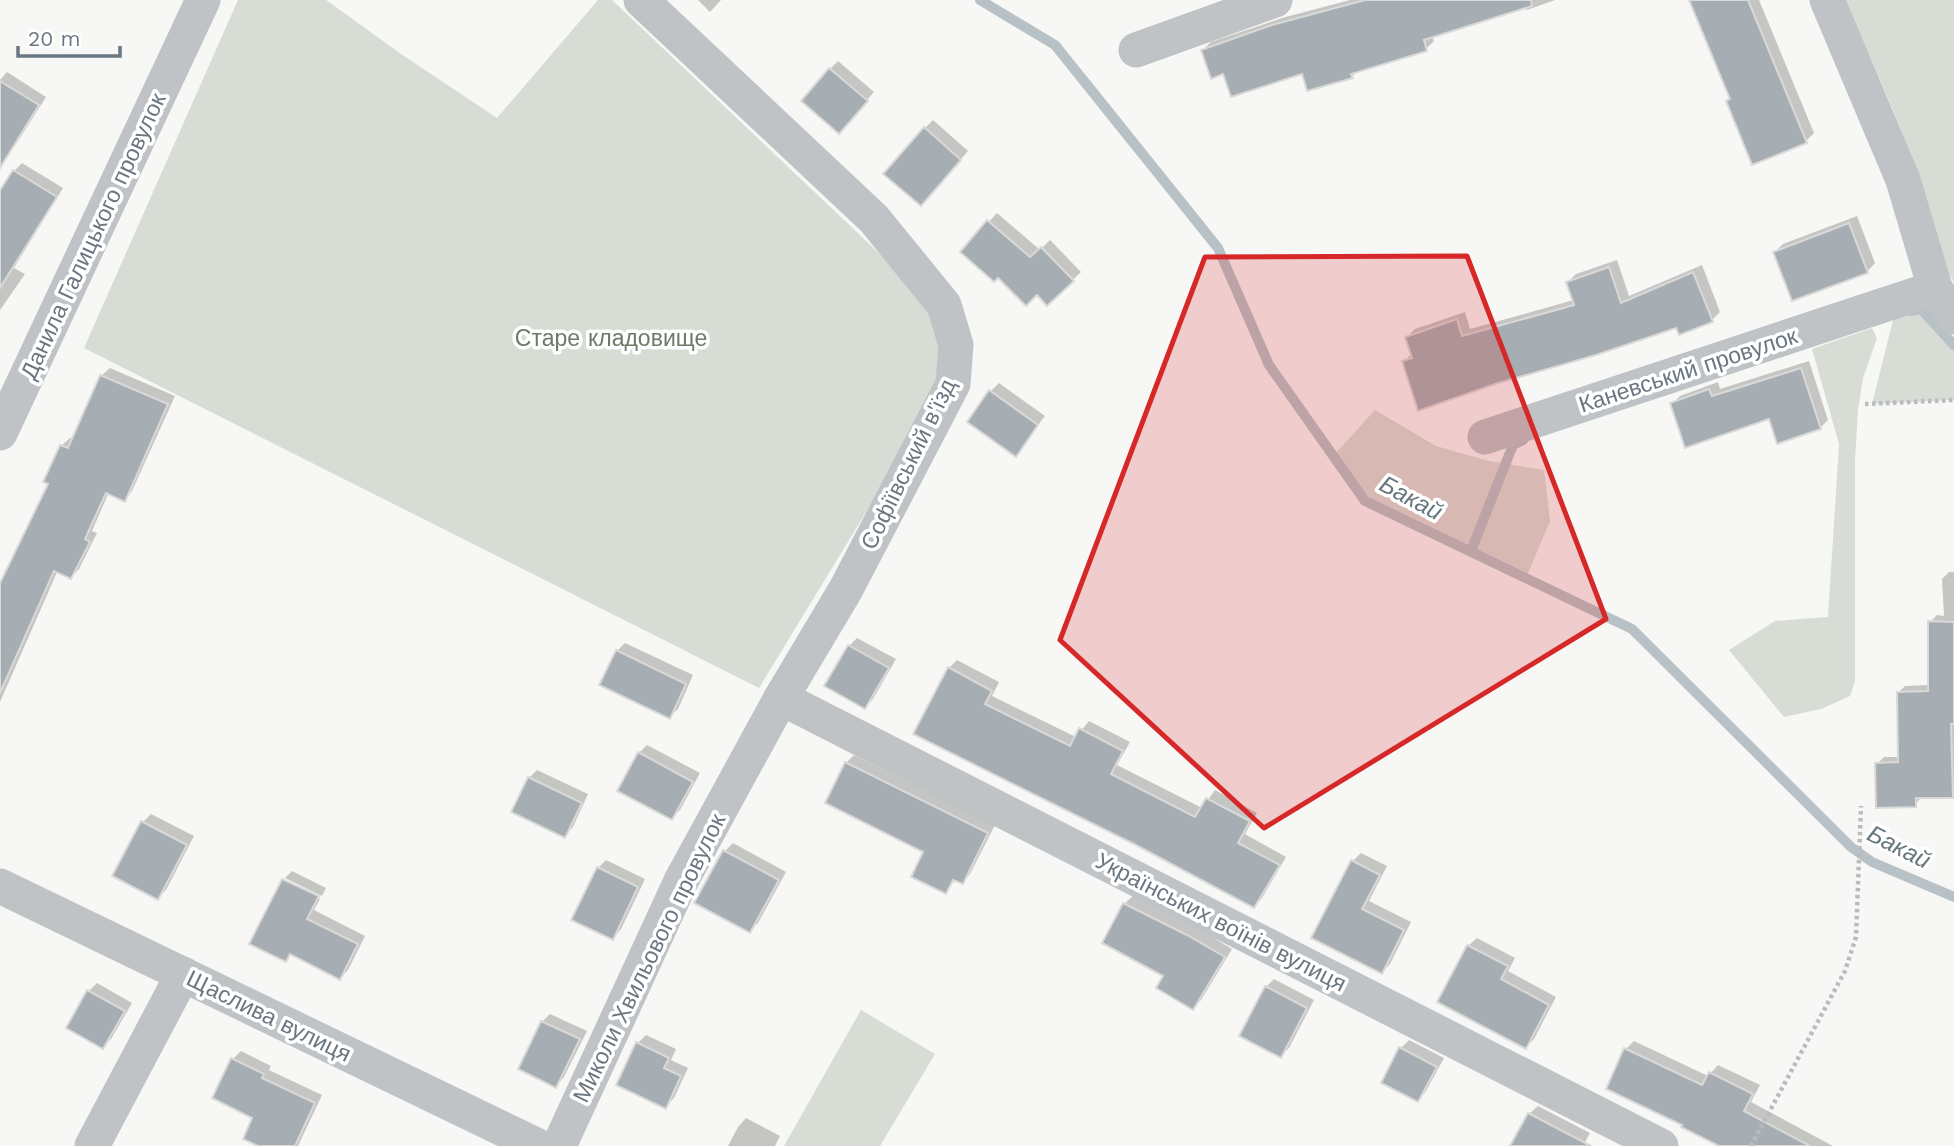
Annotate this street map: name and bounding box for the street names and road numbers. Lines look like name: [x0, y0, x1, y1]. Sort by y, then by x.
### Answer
street label: Данила Галицького провулок: [15, 88, 172, 383]
street label: Каневський провулок: [1576, 322, 1802, 419]
street label: Софіївський в'їзд: [855, 374, 962, 554]
street label: Миколи Хвильового провулок: [568, 809, 732, 1107]
street label: Українських воїнів вулиця: [1091, 847, 1351, 998]
street label: Щаслива вулиця: [182, 965, 355, 1068]

